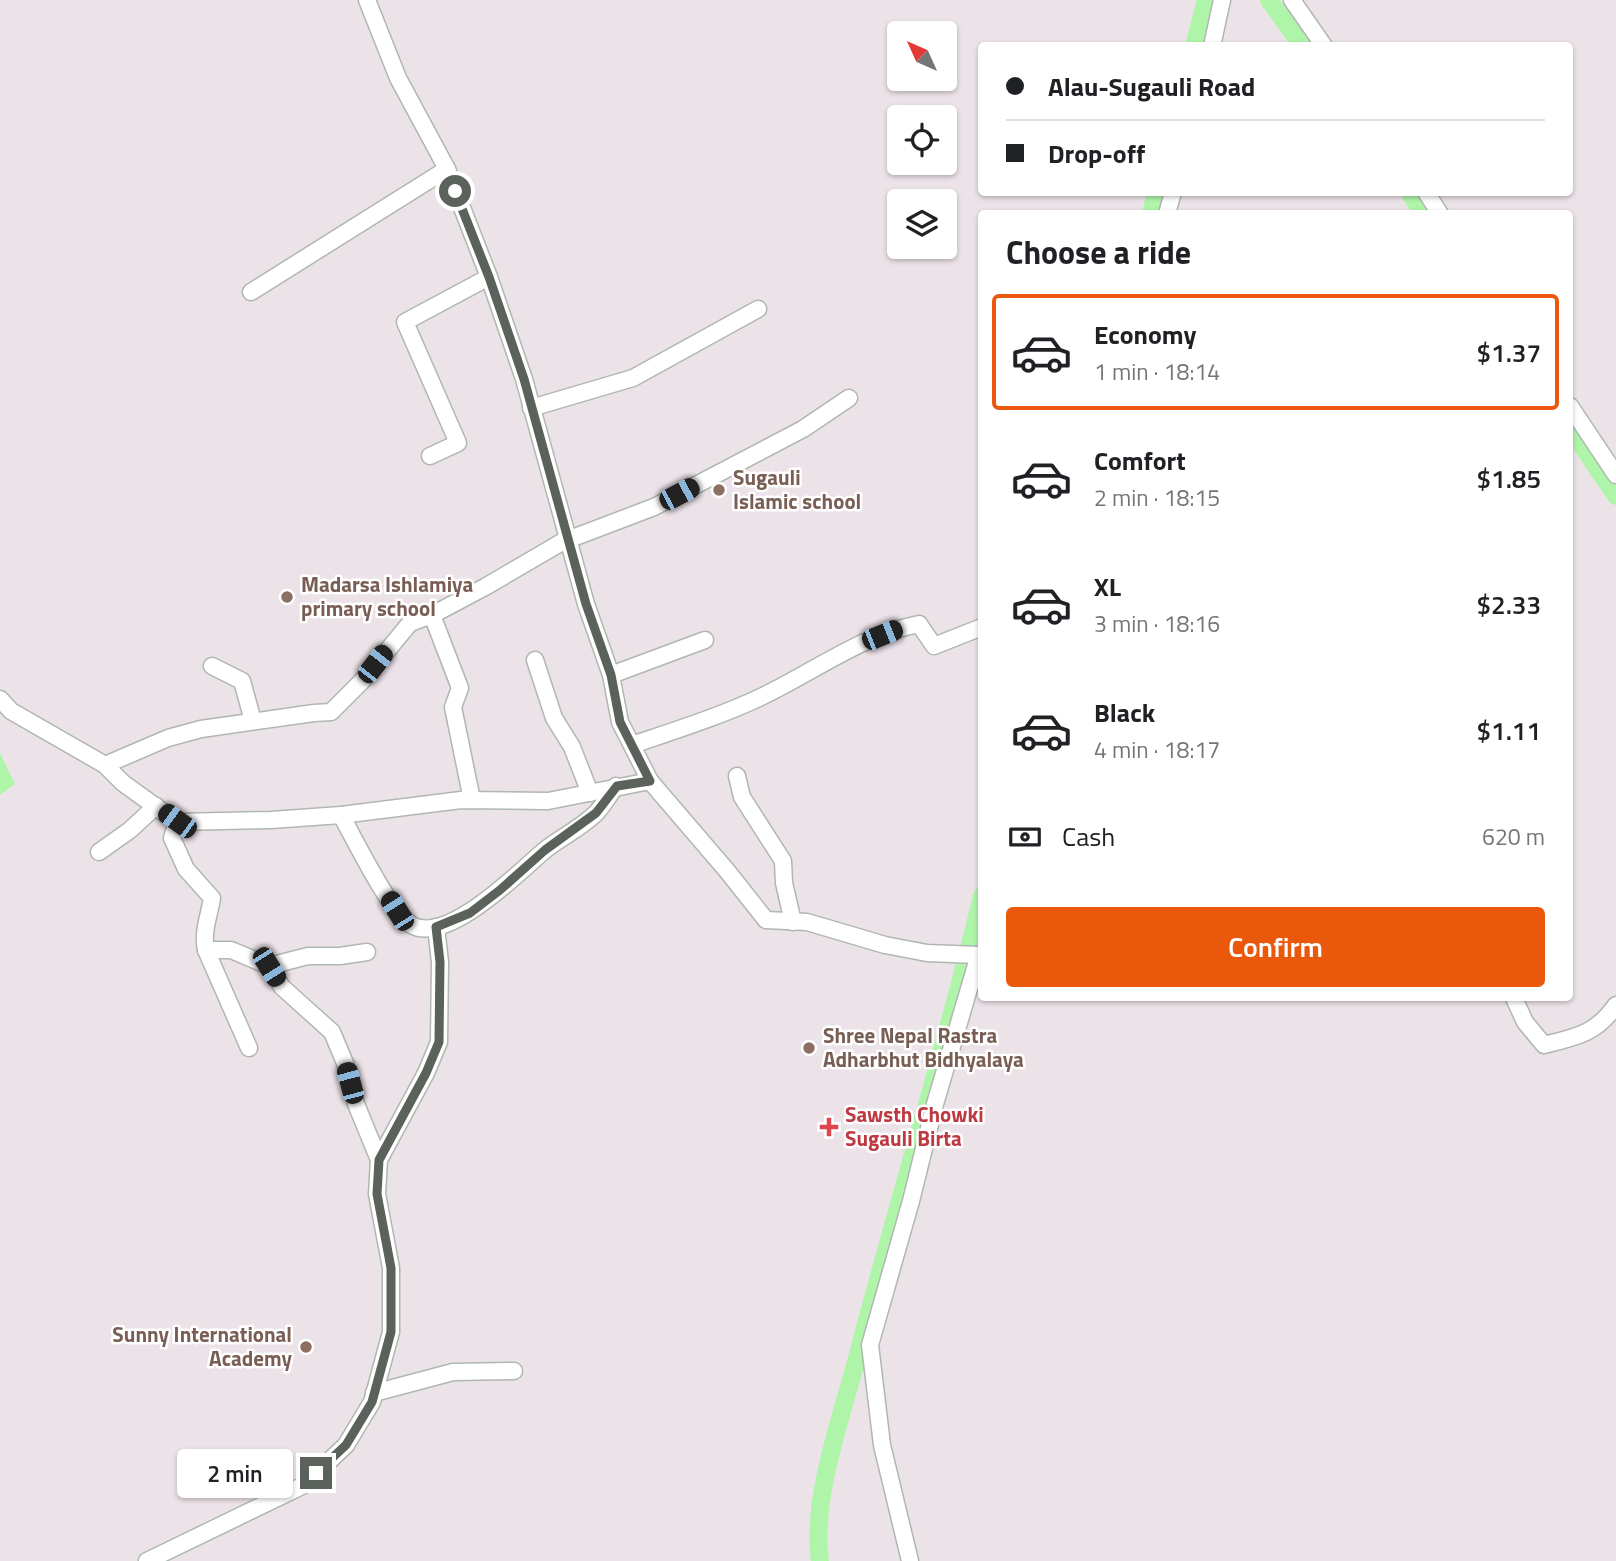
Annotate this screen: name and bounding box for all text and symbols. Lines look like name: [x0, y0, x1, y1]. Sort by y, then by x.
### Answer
north arrow: [887, 21, 957, 91]
map controls: [887, 21, 957, 259]
text: Alau-Sugauli Road: [1048, 67, 1255, 106]
button: locate: [887, 105, 957, 175]
text: Drop-off: [1048, 134, 1145, 173]
route start: [439, 175, 471, 207]
button: layers: [887, 189, 957, 259]
text: Choose a ride: [1006, 228, 1191, 276]
text: Economy: [1094, 315, 1196, 354]
icon: car: [1010, 321, 1073, 384]
text: $1.37: [1477, 333, 1541, 372]
text: 1 min · 18:14: [1094, 354, 1220, 389]
text: Comfort: [1094, 441, 1186, 480]
icon: car: [1010, 447, 1073, 510]
text: $1.85: [1477, 459, 1541, 498]
place label: Sugauli Islamic school: [733, 461, 861, 517]
car: [656, 475, 703, 513]
text: 2 min · 18:15: [1094, 480, 1220, 515]
marker: Sugauli Islamic school: [711, 482, 727, 498]
text: XL: [1094, 567, 1121, 606]
place label: Madarsa Ishlamiya primary school: [301, 568, 473, 624]
icon: car: [1010, 573, 1073, 636]
text: $2.33: [1477, 585, 1541, 624]
marker: Madarsa Ishlamiya primary school: [279, 589, 295, 605]
text: 3 min · 18:16: [1094, 606, 1220, 641]
car: [859, 617, 906, 653]
car: [354, 641, 397, 687]
text: Black: [1094, 693, 1155, 732]
icon: car: [1010, 699, 1073, 762]
text: $1.11: [1477, 711, 1541, 750]
text: 4 min · 18:17: [1094, 732, 1220, 767]
car: [154, 800, 201, 842]
text: Cash: [1062, 817, 1115, 856]
icon: cash: [1006, 818, 1044, 856]
text: 620 m: [1482, 819, 1545, 854]
car: [377, 888, 418, 934]
button: Confirm: [1006, 907, 1545, 987]
car: [249, 944, 290, 990]
place label: Shree Nepal Rastra Adharbhut Bidhyalaya: [823, 1019, 1024, 1075]
marker: Shree Nepal Rastra Adharbhut Bidhyalaya: [801, 1040, 817, 1056]
car: [335, 1060, 366, 1106]
place label: Sawsth Chowki Sugauli Birta: [845, 1098, 984, 1154]
marker: Sawsth Chowki Sugauli Birta: [819, 1117, 839, 1137]
place label: Sunny International Academy: [112, 1318, 292, 1374]
marker: Sunny International Academy: [298, 1339, 314, 1355]
callout: 2 min: [176, 1448, 292, 1498]
text: 2 min: [207, 1456, 263, 1491]
route end: [300, 1457, 332, 1489]

